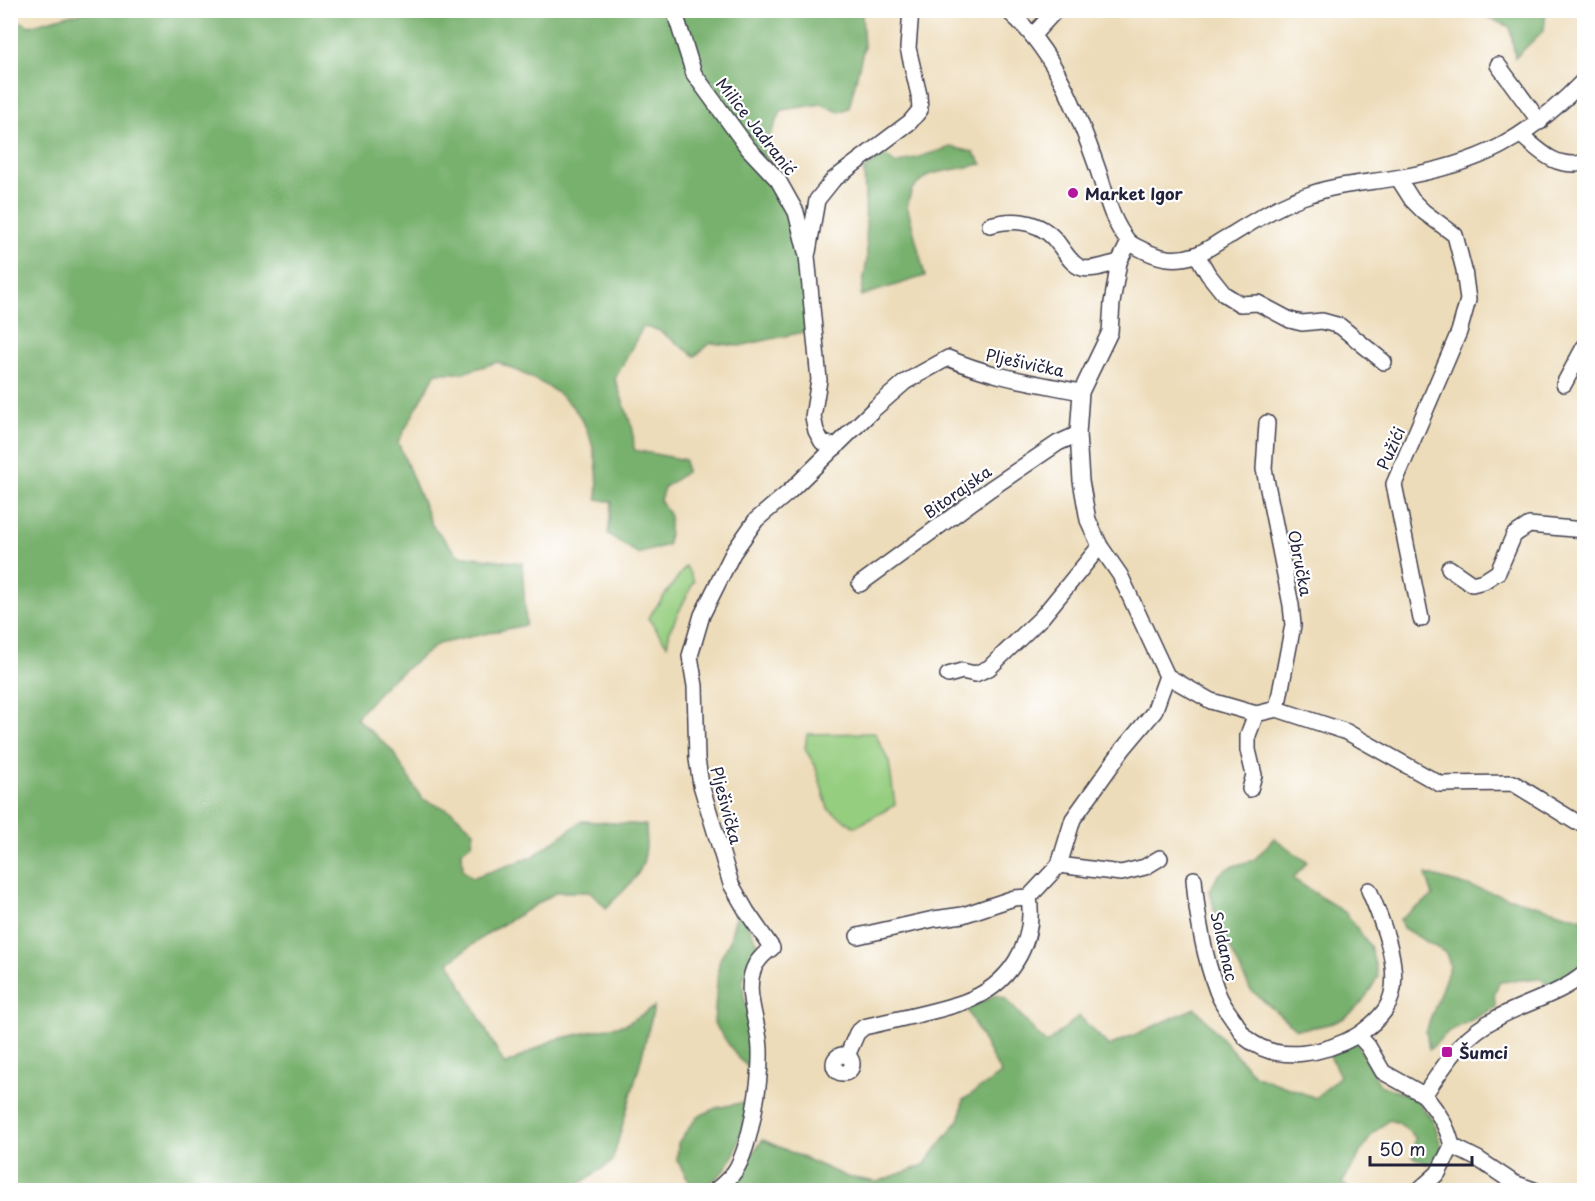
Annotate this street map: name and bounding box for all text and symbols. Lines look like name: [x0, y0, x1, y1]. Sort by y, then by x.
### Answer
street label: Milice Jadranić: [711, 72, 803, 180]
place label: Market Igor: [1085, 181, 1183, 205]
marker: Market Igor: [1066, 186, 1080, 200]
street label: Plješivička: [983, 342, 1067, 382]
street label: Pužići: [1370, 423, 1410, 473]
street label: Bitorajska: [918, 459, 996, 523]
street label: Obručka: [1283, 528, 1319, 598]
street label: Plješivička: [705, 763, 749, 847]
street label: Soldanac: [1205, 909, 1245, 983]
place label: Šumci: [1459, 1040, 1508, 1064]
marker: Šumci: [1440, 1045, 1454, 1059]
scale bar: [1370, 1129, 1472, 1167]
text: 50 m: [1379, 1135, 1426, 1162]

